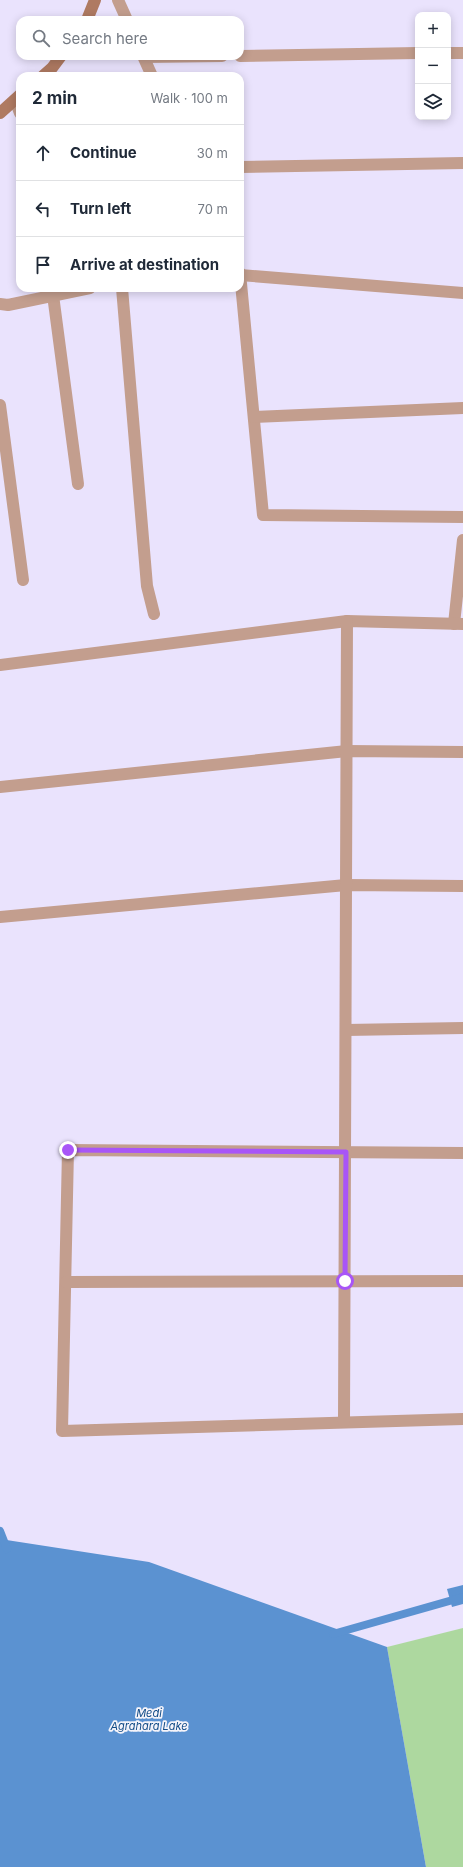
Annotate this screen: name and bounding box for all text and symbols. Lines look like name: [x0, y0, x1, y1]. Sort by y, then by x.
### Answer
map controls: [415, 12, 451, 120]
button: +: [415, 12, 451, 48]
search box: [16, 16, 244, 60]
icon: search: [30, 27, 52, 49]
text: Search here: [62, 29, 148, 48]
button: −: [415, 48, 451, 84]
button: layers: [415, 84, 451, 120]
text: 2 min: [32, 88, 77, 108]
text: Walk · 100 m: [150, 90, 228, 106]
icon: ahead: [32, 142, 54, 164]
text: Continue: [70, 143, 137, 162]
text: 30 m: [197, 145, 228, 161]
icon: left: [32, 198, 54, 220]
text: Turn left: [70, 199, 131, 218]
text: 70 m: [198, 201, 228, 217]
icon: arrive: [32, 254, 54, 276]
text: Arrive at destination: [70, 255, 219, 274]
route end: [59, 1141, 77, 1159]
route start: [336, 1272, 354, 1290]
water label: Medi Agrahara Lake: [109, 1706, 188, 1733]

